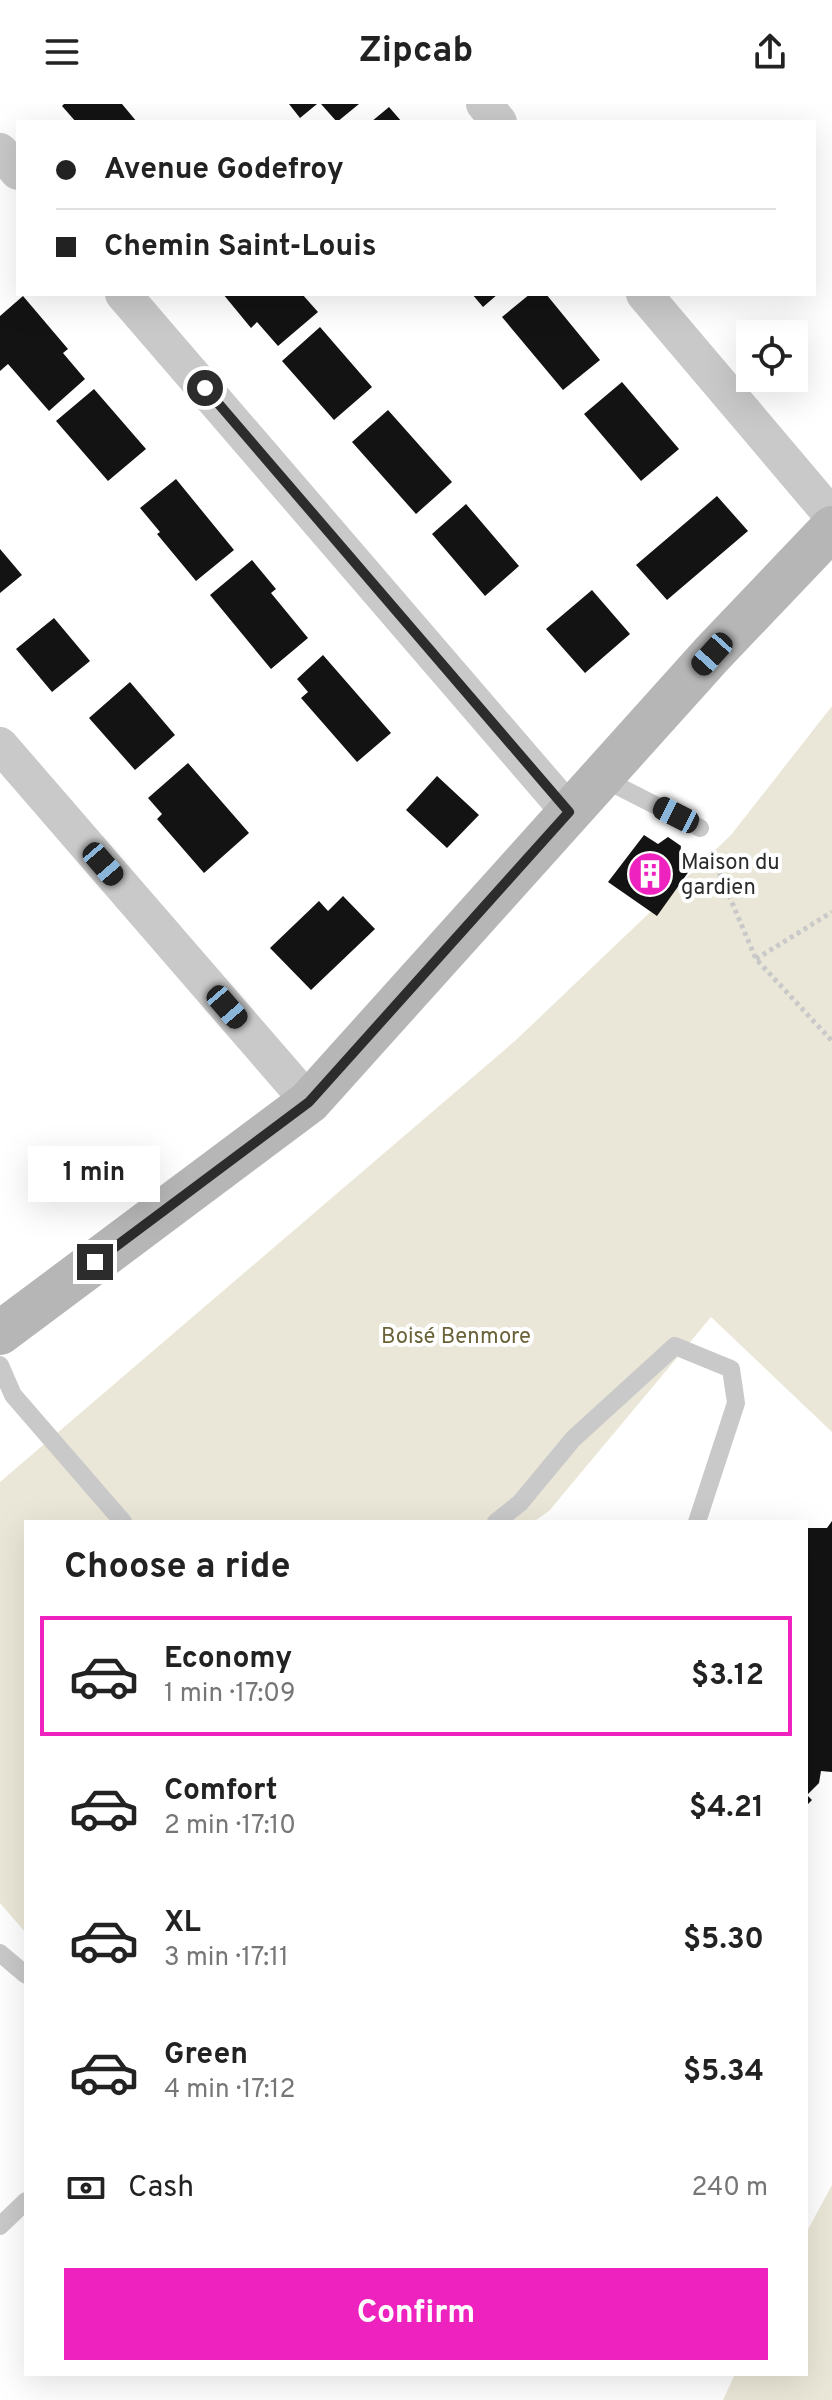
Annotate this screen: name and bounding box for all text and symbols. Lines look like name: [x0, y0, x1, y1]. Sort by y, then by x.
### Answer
text: Zipcab: [359, 29, 473, 75]
icon: menu: [40, 30, 84, 74]
icon: share: [748, 30, 792, 74]
text: Avenue Godefroy: [104, 152, 344, 189]
text: Chemin Saint-Louis: [104, 229, 376, 266]
map controls: [736, 320, 808, 392]
button: locate: [736, 320, 808, 392]
route start: [187, 370, 223, 406]
car: [687, 628, 737, 680]
car: [649, 793, 703, 837]
car: [78, 838, 128, 890]
building icon: Maison du gardien: [626, 850, 674, 898]
place label: Maison du gardien: [681, 850, 780, 902]
car: [202, 981, 252, 1033]
callout: 1 min: [29, 1146, 161, 1202]
text: 1 min: [63, 1157, 125, 1190]
route end: [77, 1244, 113, 1280]
park label: Boisé Benmore: [381, 1324, 531, 1351]
text: Choose a ride: [64, 1545, 290, 1591]
icon: car: [68, 1640, 140, 1712]
text: Economy: [164, 1641, 292, 1678]
text: $3.12: [691, 1658, 764, 1695]
text: 1 min · 17:09: [164, 1678, 295, 1711]
icon: car: [68, 1772, 140, 1844]
text: Comfort: [164, 1773, 277, 1810]
text: $4.21: [689, 1790, 764, 1827]
text: 2 min · 17:10: [164, 1810, 296, 1843]
icon: car: [68, 1904, 140, 1976]
text: XL: [164, 1905, 201, 1942]
text: $5.30: [683, 1922, 764, 1959]
text: 3 min · 17:11: [164, 1942, 289, 1975]
icon: car: [68, 2036, 140, 2108]
text: Green: [164, 2037, 248, 2074]
text: $5.34: [683, 2054, 764, 2091]
text: 4 min · 17:12: [164, 2074, 295, 2107]
icon: cash: [64, 2166, 108, 2210]
text: Cash: [128, 2170, 194, 2207]
text: 240 m: [691, 2172, 768, 2205]
button: Confirm: [64, 2268, 768, 2360]

